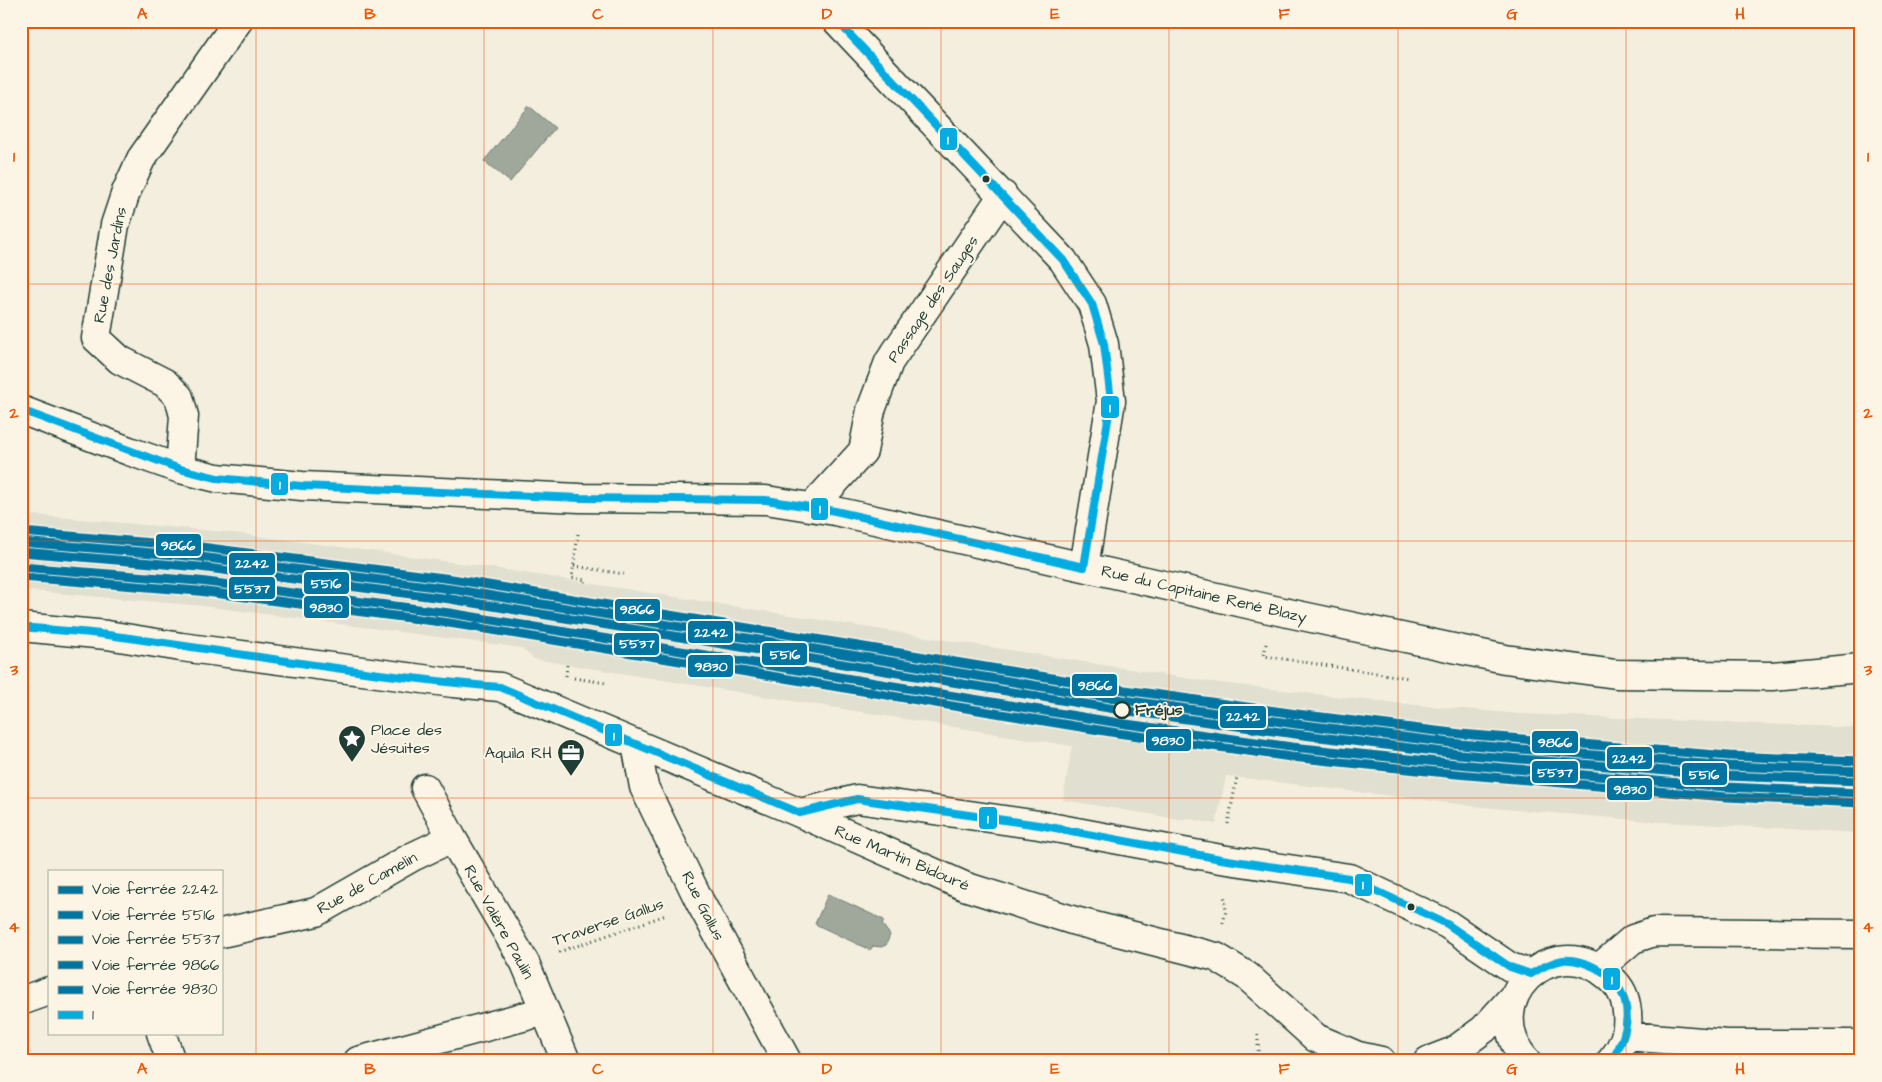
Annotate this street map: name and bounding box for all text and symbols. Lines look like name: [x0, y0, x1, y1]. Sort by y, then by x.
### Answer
text: A: [137, 3, 148, 25]
text: B: [364, 3, 376, 25]
text: C: [592, 3, 604, 25]
text: D: [822, 3, 833, 25]
text: E: [1050, 3, 1060, 25]
text: F: [1278, 3, 1290, 25]
text: G: [1506, 3, 1518, 25]
text: H: [1735, 3, 1745, 25]
line badge: 1: [939, 127, 958, 151]
text: 1: [947, 130, 949, 150]
text: 1: [13, 146, 16, 168]
text: 1: [1867, 146, 1870, 168]
unlabelled marker: [981, 174, 991, 184]
street label: Rue des Jardins: [88, 205, 132, 325]
street label: Passage des Sauges: [882, 231, 985, 367]
line badge: 1: [1100, 395, 1120, 419]
text: 1: [1109, 398, 1111, 418]
text: 2: [8, 402, 19, 424]
text: 2: [1862, 402, 1873, 424]
line badge: 1: [270, 472, 289, 496]
text: 1: [279, 475, 281, 495]
line badge: 1: [810, 497, 829, 521]
text: 1: [819, 499, 821, 519]
line badge: 9866: [155, 533, 202, 557]
text: 9866: [161, 536, 196, 556]
line badge: 2242: [228, 552, 276, 576]
text: 2242: [234, 554, 270, 574]
street label: Rue du Capitaine René Blazy: [1099, 560, 1309, 629]
line badge: 5516: [303, 571, 350, 595]
text: 5516: [311, 574, 341, 594]
line badge: 5537: [228, 576, 276, 600]
text: 5537: [234, 579, 270, 599]
line badge: 9830: [303, 595, 350, 619]
text: 9830: [309, 598, 343, 618]
line badge: 9866: [614, 598, 661, 622]
text: 9866: [620, 600, 655, 620]
line badge: 2242: [687, 620, 734, 644]
text: 2242: [693, 623, 729, 643]
line badge: 5537: [613, 632, 660, 656]
text: 5537: [619, 634, 655, 654]
line badge: 5516: [761, 642, 808, 666]
text: 5516: [770, 645, 800, 665]
line badge: 9830: [687, 654, 734, 678]
text: 9830: [694, 657, 728, 677]
text: 3: [9, 659, 19, 681]
text: 3: [1863, 659, 1873, 681]
line badge: 9866: [1071, 673, 1118, 697]
text: 9866: [1078, 676, 1113, 696]
place label: Fréjus: [1135, 699, 1183, 721]
marker: Fréjus: [1113, 701, 1131, 719]
line badge: 2242: [1219, 705, 1267, 729]
text: 2242: [1225, 707, 1261, 727]
place label: Place des Jésuites: [371, 719, 442, 759]
line badge: 1: [604, 723, 623, 747]
place icon: Place des Jésuites: [337, 724, 367, 763]
text: 1: [613, 726, 615, 746]
line badge: 9830: [1145, 728, 1192, 752]
line badge: 9866: [1531, 730, 1579, 754]
text: 9830: [1151, 731, 1185, 751]
text: 9866: [1538, 733, 1573, 753]
office icon: Aquila RH: [556, 738, 586, 777]
place label: Aquila RH: [485, 742, 552, 764]
line badge: 2242: [1606, 746, 1653, 770]
text: 2242: [1611, 749, 1647, 769]
line badge: 5537: [1531, 760, 1579, 784]
line badge: 5516: [1681, 762, 1728, 786]
text: 5537: [1537, 763, 1573, 783]
text: 5516: [1689, 765, 1719, 785]
line badge: 9830: [1606, 777, 1653, 801]
text: 9830: [1613, 780, 1647, 800]
line badge: 1: [978, 806, 998, 830]
text: 1: [987, 809, 989, 829]
street label: Rue Martin Bidouré: [831, 820, 973, 897]
street label: Rue de Camelin: [313, 846, 421, 920]
street label: Rue Valère Paulin: [459, 861, 539, 983]
street label: Rue Gallus: [676, 868, 730, 944]
legend: [48, 870, 222, 1034]
line badge: 1: [1354, 873, 1373, 897]
text: 1: [1362, 875, 1364, 895]
text: Voie ferrée 2242: [92, 879, 218, 900]
street label: Traverse Gallus: [549, 893, 667, 951]
unlabelled marker: [1406, 902, 1416, 912]
text: Voie ferrée 5516: [92, 905, 215, 926]
text: 4: [9, 916, 20, 938]
text: 4: [1863, 916, 1874, 938]
text: Voie ferrée 5537: [92, 929, 220, 950]
text: Voie ferrée 9866: [92, 955, 220, 976]
line badge: 1: [1602, 967, 1621, 991]
text: 1: [1611, 970, 1613, 990]
text: Voie ferrée 9830: [92, 979, 218, 1000]
text: 1: [92, 1005, 94, 1026]
text: A: [137, 1058, 148, 1080]
text: B: [364, 1058, 376, 1080]
text: C: [592, 1058, 604, 1080]
text: D: [822, 1058, 833, 1080]
text: E: [1050, 1058, 1060, 1080]
text: F: [1278, 1058, 1290, 1080]
text: G: [1506, 1058, 1518, 1080]
text: H: [1735, 1058, 1745, 1080]

